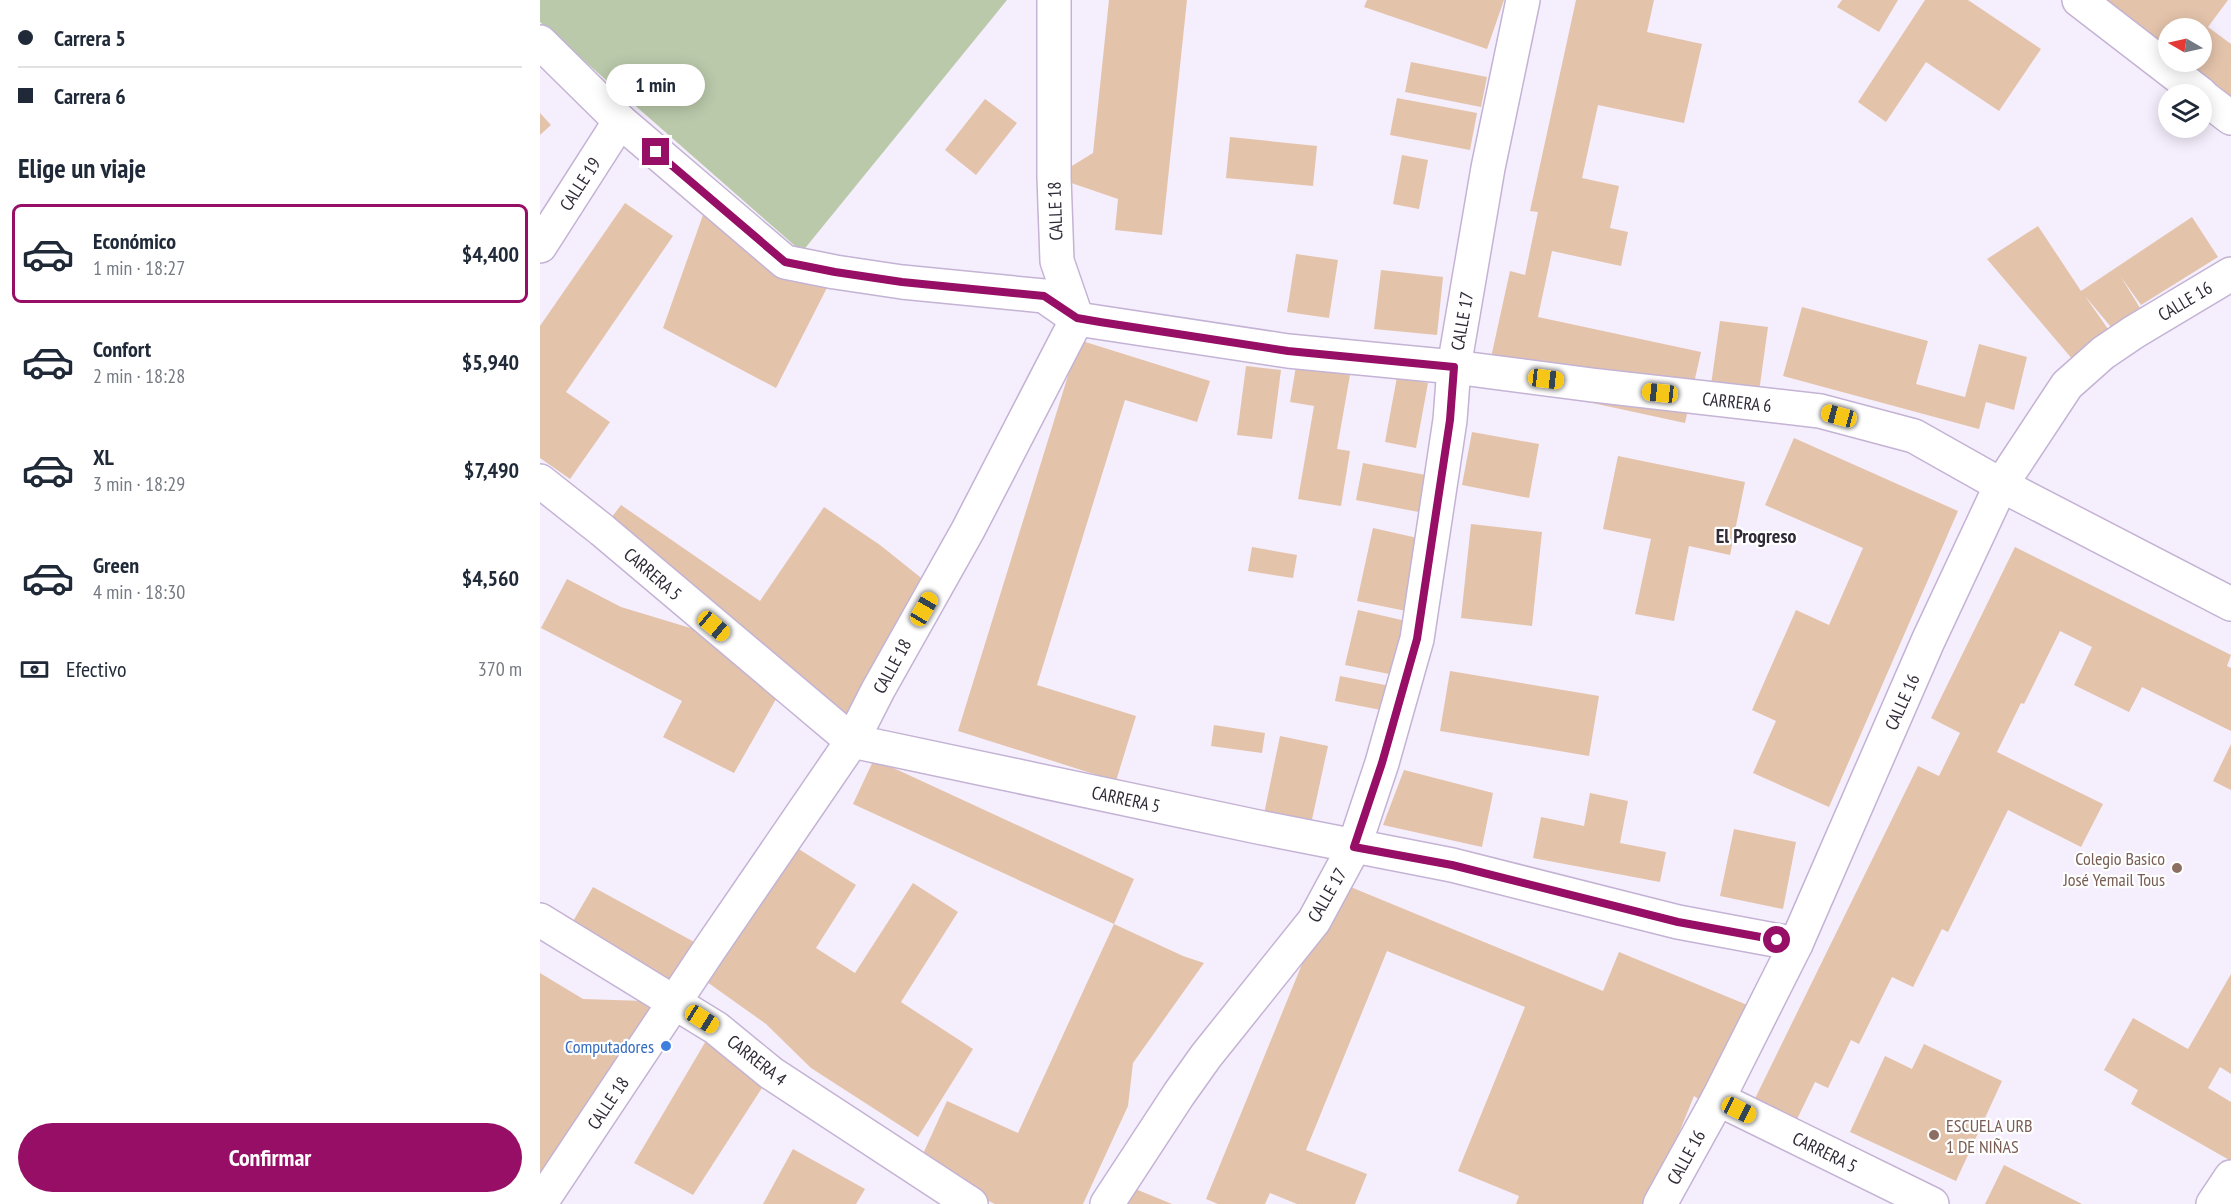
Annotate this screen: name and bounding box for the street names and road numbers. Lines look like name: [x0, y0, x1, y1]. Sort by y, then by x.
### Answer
street label: CALLE 19: [554, 153, 606, 215]
street label: CALLE 18: [1042, 181, 1068, 241]
street label: CALLE 16: [2154, 276, 2216, 326]
street label: CALLE 17: [1446, 290, 1478, 352]
street label: CARRERA 6: [1701, 387, 1773, 417]
street label: CARRERA 5: [619, 543, 687, 605]
street label: CALLE 18: [868, 635, 916, 697]
street label: CALLE 16: [1879, 670, 1925, 734]
street label: CARRERA 5: [1090, 781, 1162, 817]
street label: CALLE 17: [1302, 864, 1352, 926]
street label: CARRERA 4: [723, 1030, 791, 1090]
street label: CALLE 18: [582, 1072, 634, 1134]
street label: CALLE 16: [1662, 1126, 1710, 1188]
street label: CARRERA 5: [1789, 1126, 1861, 1178]

